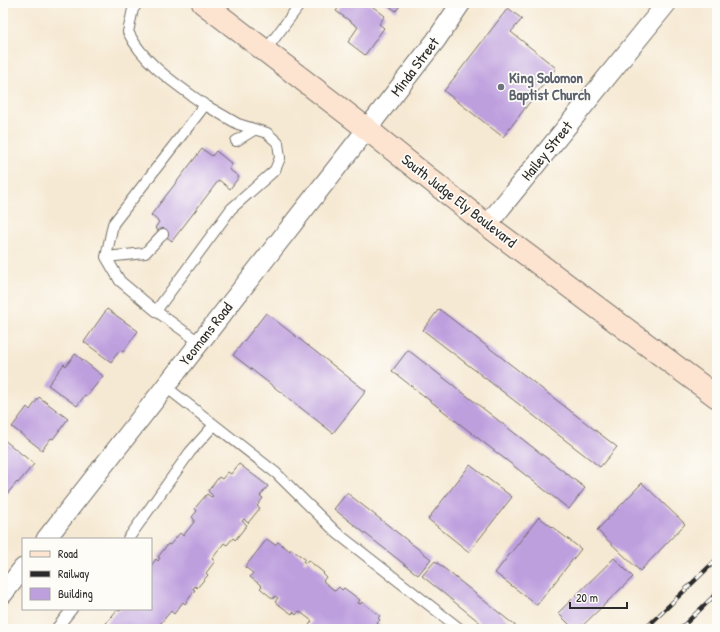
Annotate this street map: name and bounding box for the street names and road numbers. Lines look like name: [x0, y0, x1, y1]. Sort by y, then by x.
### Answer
street label: Minda Street: [385, 32, 444, 101]
street label: Hailey Street: [516, 116, 578, 185]
street label: South Judge Ely Boulevard: [397, 149, 521, 252]
street label: Yeomans Road: [174, 297, 237, 370]

